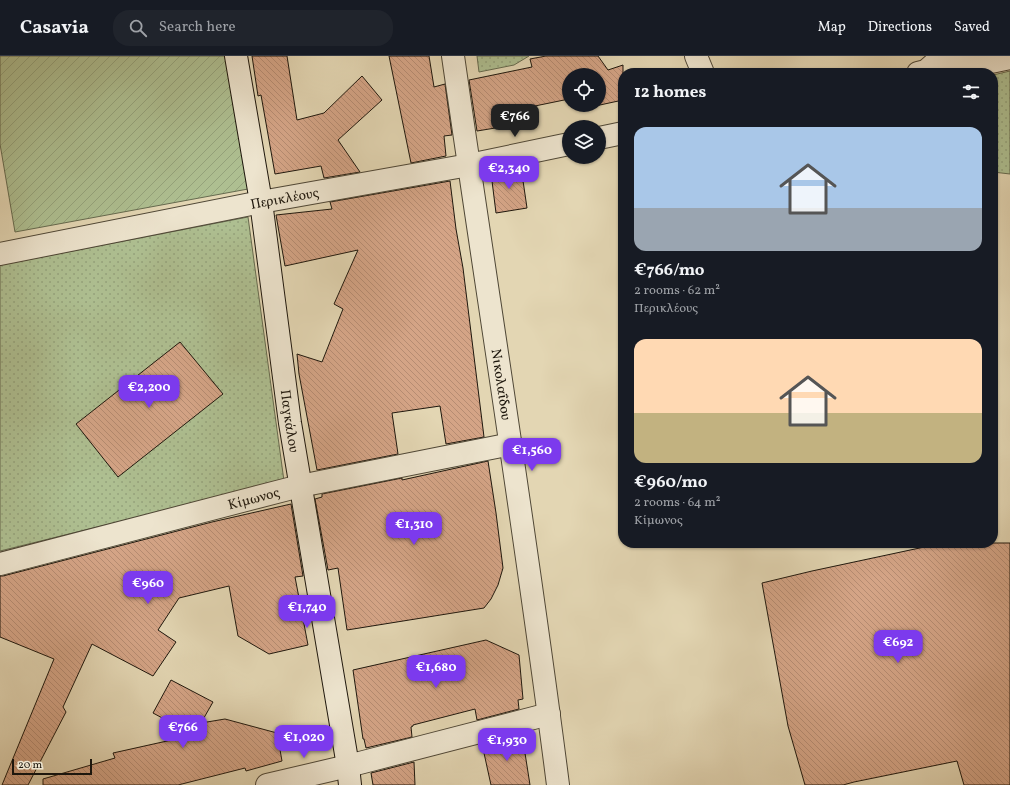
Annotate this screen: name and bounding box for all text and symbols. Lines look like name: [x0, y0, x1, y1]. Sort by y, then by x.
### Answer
search box: [113, 10, 393, 46]
text: Casavia: [20, 15, 89, 41]
icon: search: [127, 17, 149, 39]
text: Search here: [159, 17, 236, 38]
text: Map: [818, 18, 846, 37]
text: Directions: [868, 18, 932, 37]
text: Saved: [954, 18, 990, 37]
map controls: [562, 68, 606, 164]
button: locate: [562, 68, 606, 112]
text: 12 homes: [634, 81, 706, 104]
icon: filters: [960, 81, 982, 103]
pin: €766: [491, 104, 539, 138]
text: €766: [500, 108, 530, 126]
button: layers: [562, 120, 606, 164]
icon: home: [772, 153, 844, 225]
pin: €2,340: [476, 156, 542, 190]
text: €2,340: [488, 160, 530, 178]
street label: Περικλέους: [249, 184, 320, 215]
text: €766/mo: [634, 259, 705, 282]
text: 2 rooms · 62 m²: [634, 282, 720, 300]
text: Περικλέους: [634, 300, 698, 318]
street label: Νικολαΐδου: [486, 348, 515, 422]
icon: home: [772, 365, 844, 437]
pin: €2,200: [116, 375, 182, 409]
text: €2,200: [128, 379, 170, 397]
street label: Παγκάλου: [275, 388, 303, 454]
pin: €1,560: [499, 438, 565, 472]
text: €1,560: [512, 442, 552, 460]
text: €960/mo: [634, 471, 707, 494]
street label: Κίμωνος: [226, 484, 282, 515]
text: 2 rooms · 64 m²: [634, 494, 721, 512]
pin: €1,310: [381, 512, 447, 546]
text: Κίμωνος: [634, 512, 683, 530]
text: €1,310: [395, 516, 433, 534]
pin: €960: [124, 571, 172, 605]
text: €960: [132, 575, 164, 593]
pin: €1,740: [274, 595, 340, 629]
text: €1,740: [288, 599, 326, 617]
pin: €692: [874, 630, 922, 664]
text: €692: [883, 634, 913, 652]
pin: €1,680: [403, 655, 469, 689]
text: €1,680: [416, 659, 456, 677]
pin: €766: [159, 715, 207, 749]
text: €766: [168, 719, 198, 737]
pin: €1,020: [271, 725, 337, 759]
pin: €1,930: [474, 728, 540, 762]
text: €1,020: [283, 729, 325, 747]
text: €1,930: [487, 732, 527, 750]
scale bar: [12, 757, 92, 776]
text: 20 m: [18, 758, 42, 773]

